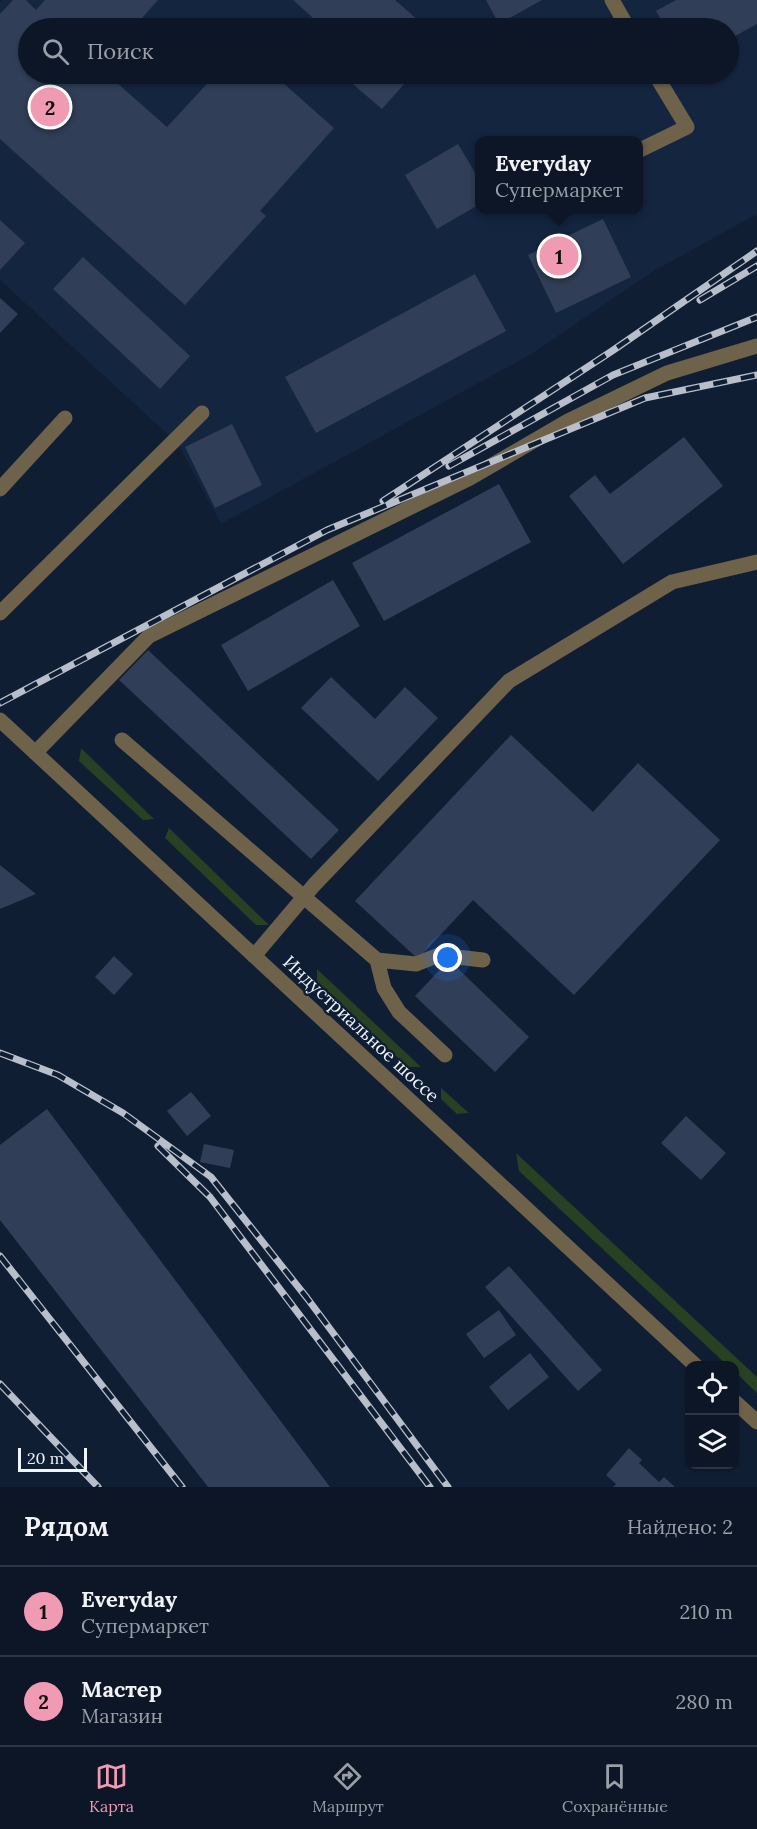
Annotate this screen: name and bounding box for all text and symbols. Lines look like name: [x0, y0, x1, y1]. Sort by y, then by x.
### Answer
search box: [18, 18, 739, 84]
icon: search: [39, 35, 72, 68]
text: Поиск: [87, 37, 153, 65]
pin: 2: [31, 84, 70, 130]
popup: [475, 136, 643, 214]
text: Everyday: [495, 149, 591, 177]
text: Супермаркет: [495, 177, 623, 202]
pin: 1: [540, 234, 578, 278]
your location: [433, 943, 462, 972]
street label: Индустриальное шоссе: [278, 950, 444, 1107]
map controls: [685, 1361, 739, 1469]
button: locate: [685, 1361, 739, 1415]
button: layers: [685, 1415, 739, 1469]
scale bar: [18, 1445, 87, 1472]
text: 20 m: [27, 1448, 64, 1468]
text: Рядом: [24, 1510, 109, 1543]
text: Найдено: 2: [627, 1514, 733, 1539]
text: Everyday: [81, 1585, 177, 1613]
text: 1: [39, 1599, 48, 1624]
text: 210 m: [679, 1599, 733, 1624]
text: Супермаркет: [81, 1613, 209, 1638]
text: Мастер: [81, 1675, 162, 1703]
text: 2: [38, 1689, 49, 1714]
text: 280 m: [675, 1689, 733, 1714]
text: Магазин: [81, 1703, 163, 1728]
tab: Карта: [89, 1760, 134, 1816]
tab: Маршрут: [312, 1760, 384, 1816]
tab: Сохранённые: [562, 1760, 668, 1816]

